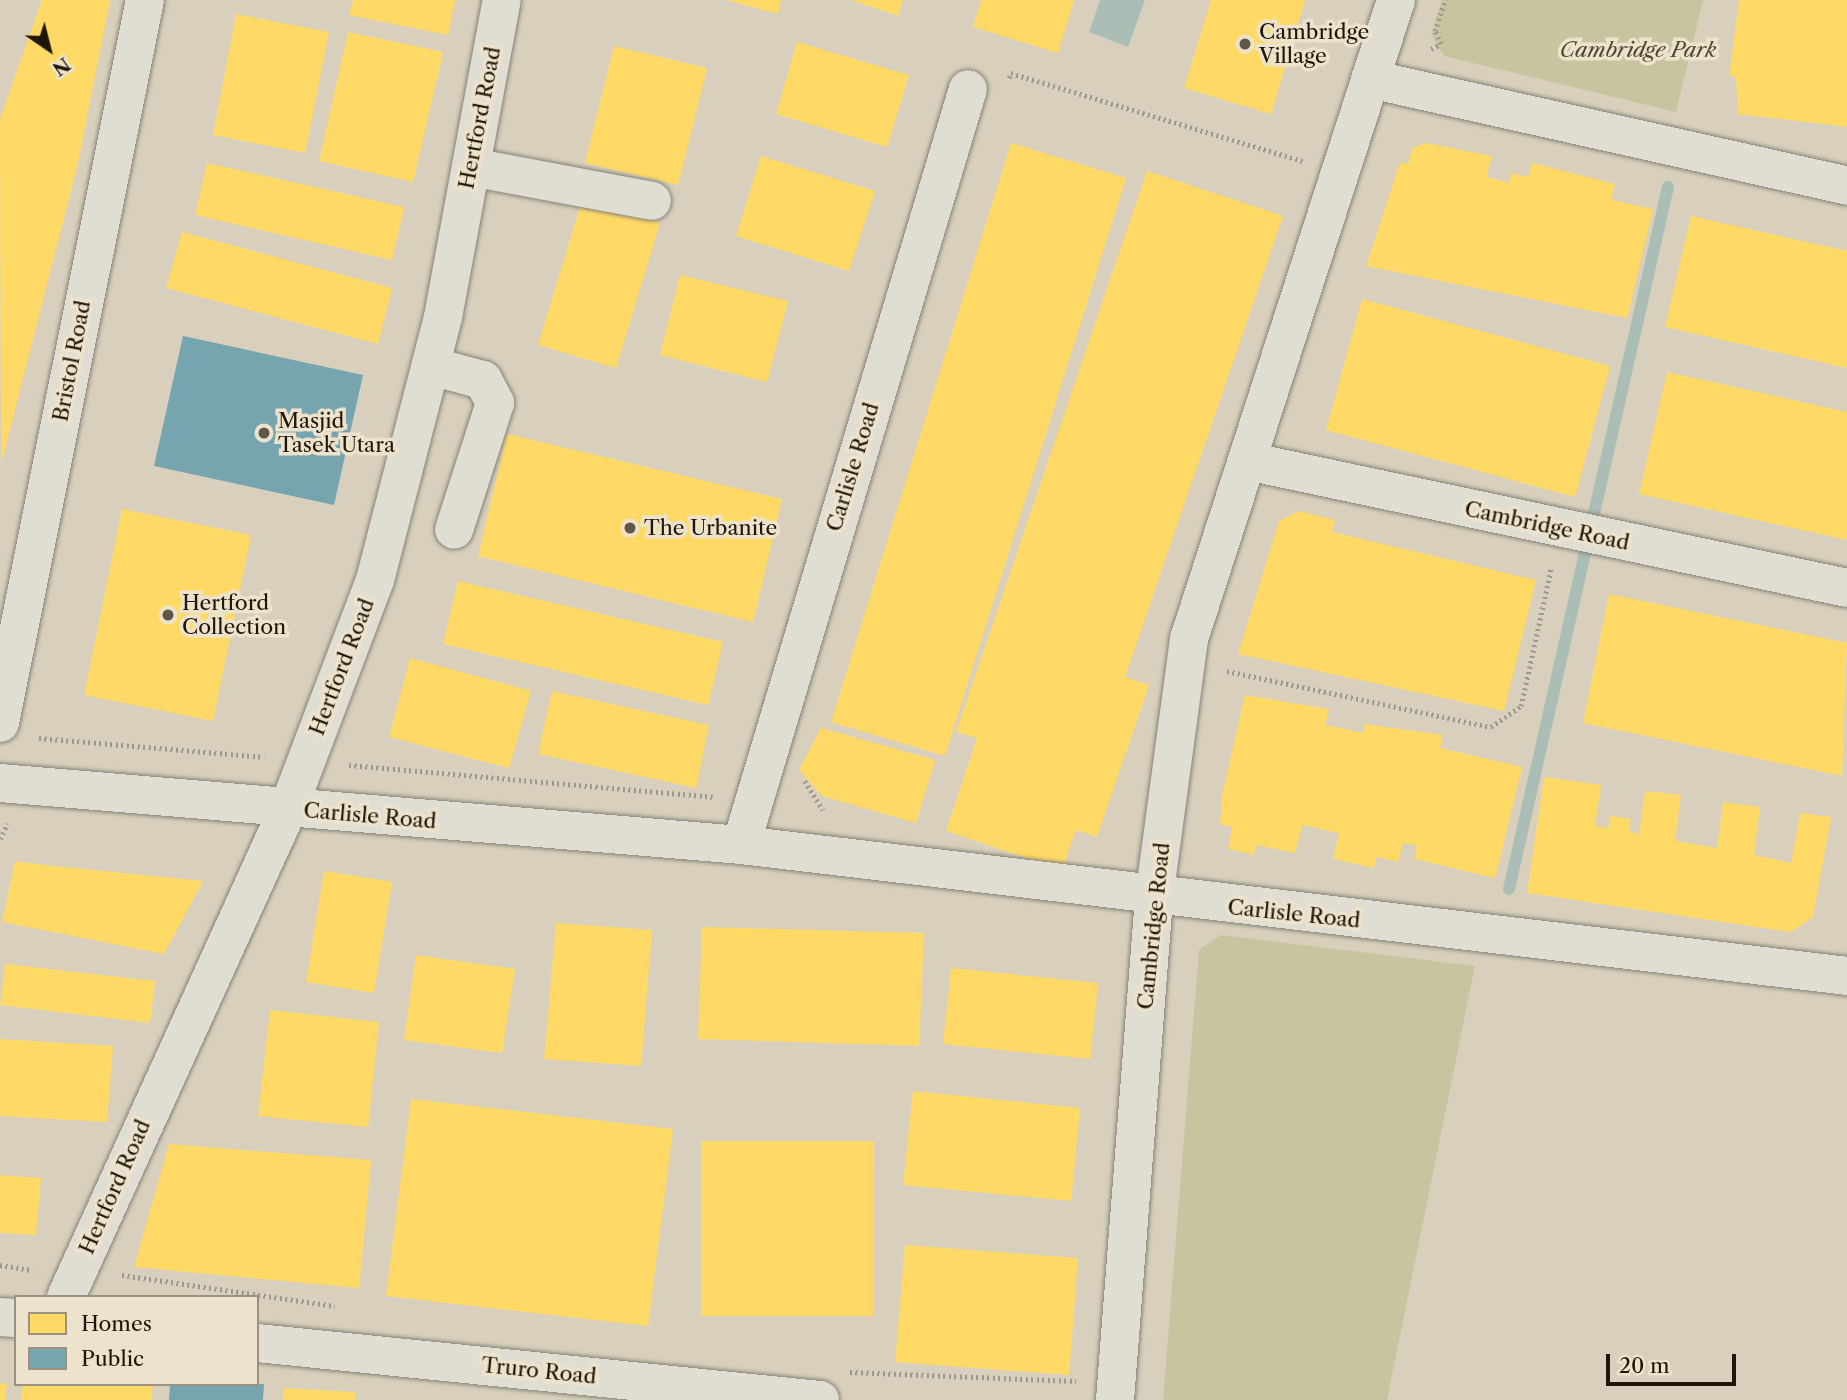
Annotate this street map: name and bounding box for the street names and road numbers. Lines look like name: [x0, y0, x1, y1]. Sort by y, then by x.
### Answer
street label: Hertford Road: [454, 45, 506, 191]
street label: Bristol Road: [48, 298, 96, 424]
street label: Carlisle Road: [821, 400, 885, 534]
street label: Cambridge Road: [1462, 496, 1632, 556]
street label: Hertford Road: [304, 595, 380, 739]
street label: Carlisle Road: [302, 798, 438, 834]
street label: Cambridge Road: [1133, 841, 1175, 1011]
street label: Carlisle Road: [1226, 894, 1362, 934]
street label: Hertford Road: [74, 1116, 156, 1258]
street label: Truro Road: [480, 1352, 598, 1390]

